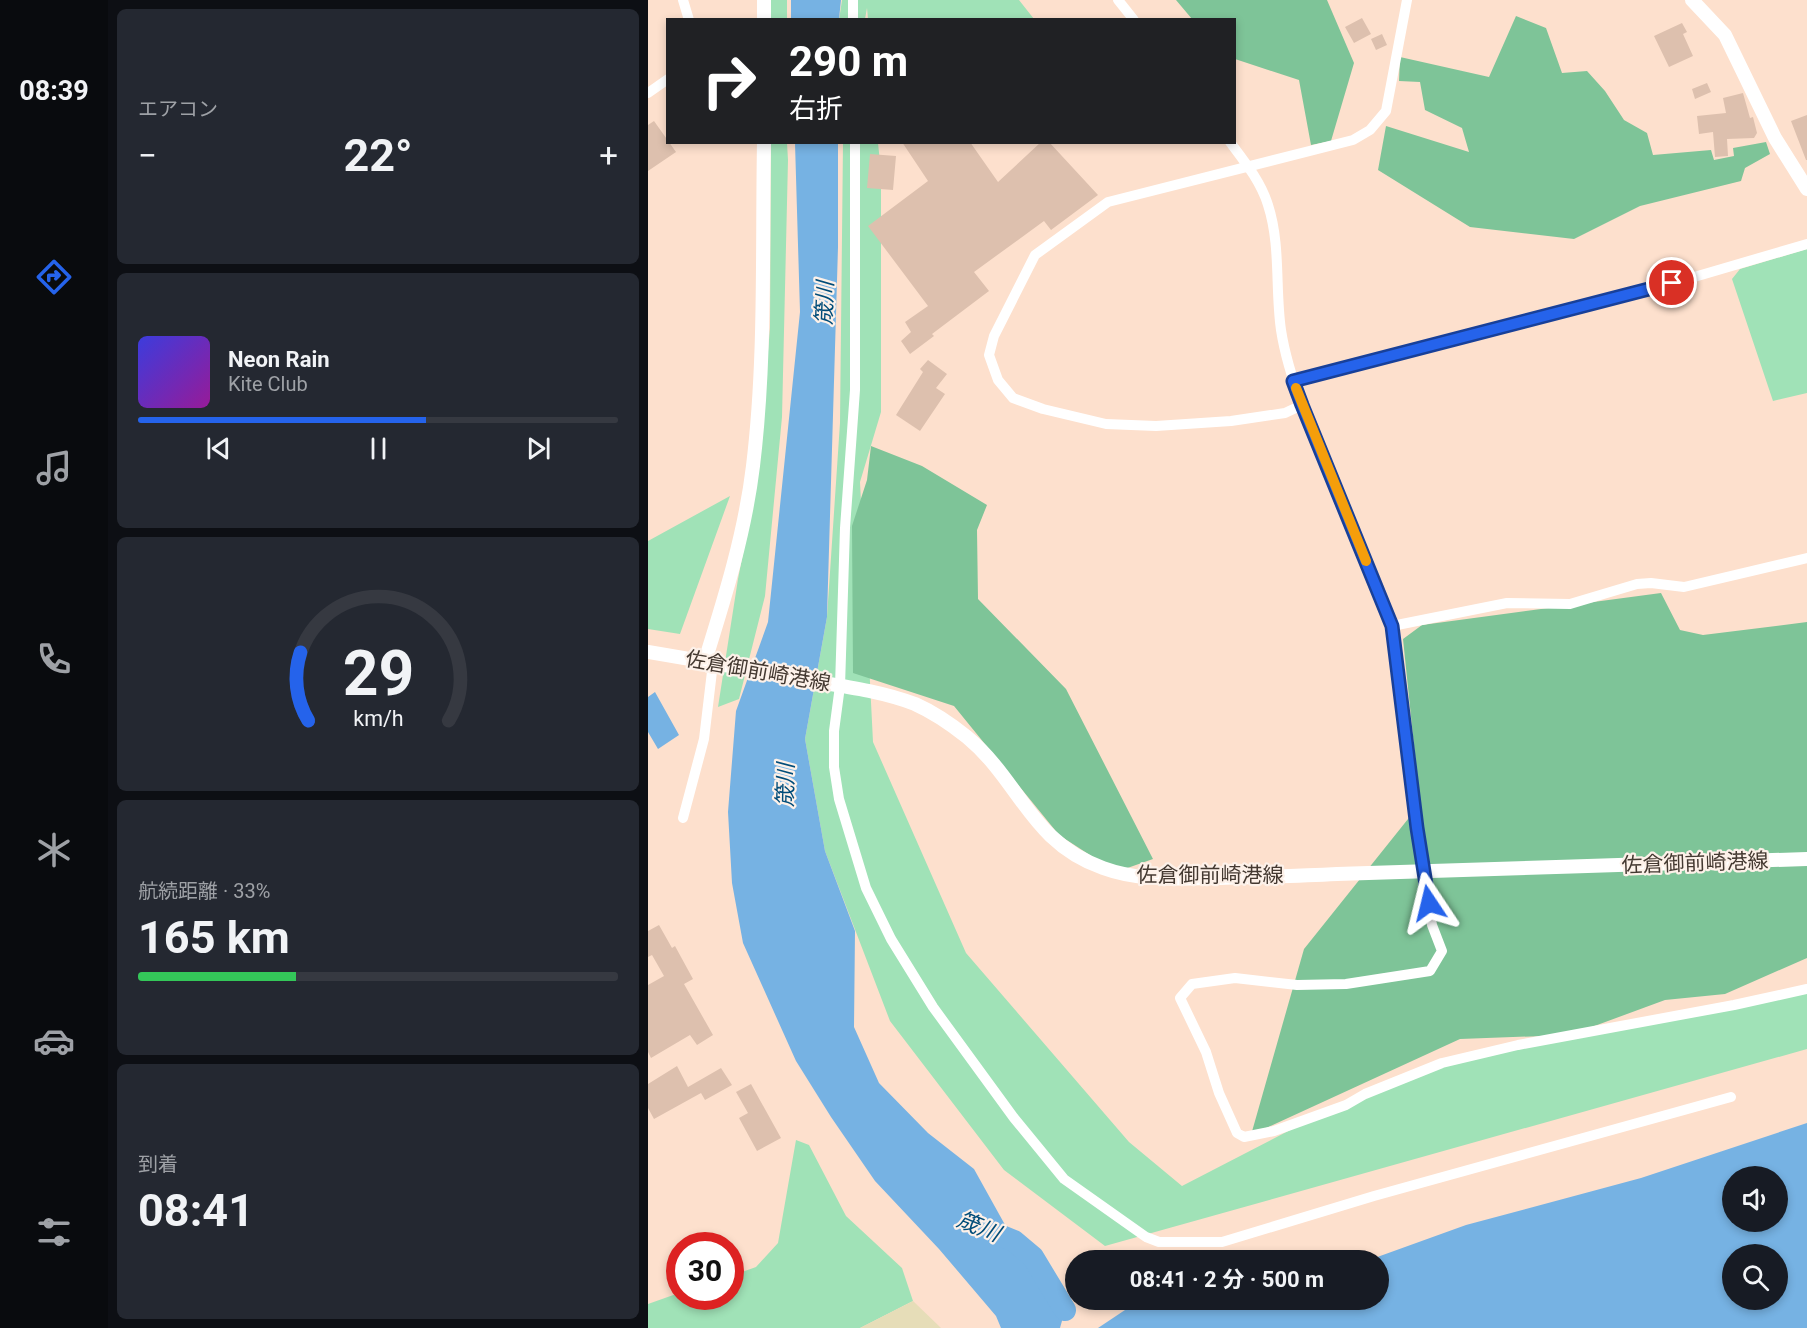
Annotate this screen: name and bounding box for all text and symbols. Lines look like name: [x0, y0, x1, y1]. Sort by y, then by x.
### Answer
text: 290 m: [789, 37, 908, 86]
icon: right: [690, 42, 768, 120]
text: 08:39: [19, 75, 89, 107]
text: 右折: [789, 93, 843, 125]
text: エアコン: [138, 97, 218, 121]
text: 22°: [343, 129, 413, 182]
text: −: [138, 136, 157, 175]
text: +: [599, 136, 618, 175]
icon: directions: [33, 256, 75, 298]
pin: [1646, 257, 1697, 308]
icon: arrive: [1655, 266, 1688, 299]
water label: 筬川: [811, 279, 838, 325]
text: Neon Rain: [228, 347, 330, 372]
text: Kite Club: [228, 372, 308, 396]
icon: previous: [202, 432, 235, 465]
icon: pause: [362, 432, 395, 465]
icon: next: [522, 432, 555, 465]
icon: music: [33, 447, 75, 489]
text: 29: [342, 637, 414, 710]
icon: phone: [33, 638, 75, 680]
street label: 佐倉御前崎港線: [684, 646, 832, 696]
text: km/h: [353, 706, 403, 731]
water label: 筬川: [773, 761, 798, 807]
icon: climate: [33, 829, 75, 871]
street label: 佐倉御前崎港線: [1621, 848, 1769, 878]
street label: 佐倉御前崎港線: [1137, 863, 1284, 887]
position arrow: [1397, 871, 1461, 935]
text: 航続距離 · 33%: [138, 879, 270, 903]
text: 165 km: [138, 911, 290, 964]
icon: car: [33, 1020, 75, 1062]
text: 到着: [138, 1152, 178, 1176]
map controls: [1722, 1166, 1788, 1310]
button: sound: [1722, 1166, 1788, 1232]
text: 08:41: [138, 1184, 254, 1237]
water label: 筬川: [954, 1207, 1006, 1247]
icon: filters: [33, 1211, 75, 1253]
speed limit sign: 30: [666, 1232, 744, 1310]
button: search: [1722, 1244, 1788, 1310]
text: 08:41 · 2 分 · 500 m: [1130, 1267, 1324, 1292]

